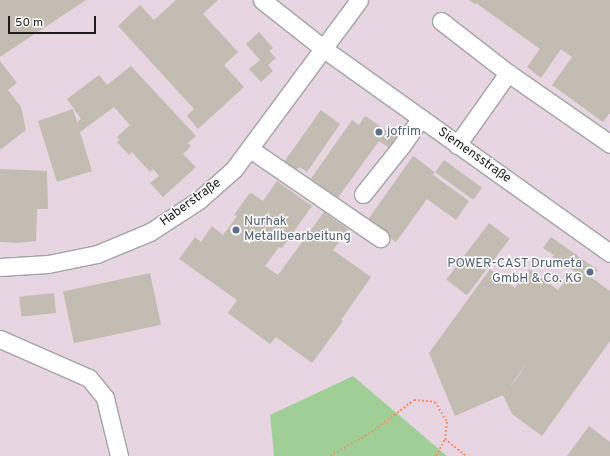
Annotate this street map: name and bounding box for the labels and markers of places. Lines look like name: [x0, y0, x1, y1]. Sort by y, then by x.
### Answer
place label: jofrim: [387, 124, 421, 140]
marker: jofrim: [374, 127, 384, 137]
place label: Nurhak Metallbearbeitung: [244, 215, 351, 246]
marker: Nurhak Metallbearbeitung: [231, 225, 241, 235]
place label: POWER-CAST Drumeta GmbH & Co. KG: [447, 257, 582, 288]
marker: POWER-CAST Drumeta GmbH & Co. KG: [585, 267, 595, 277]

